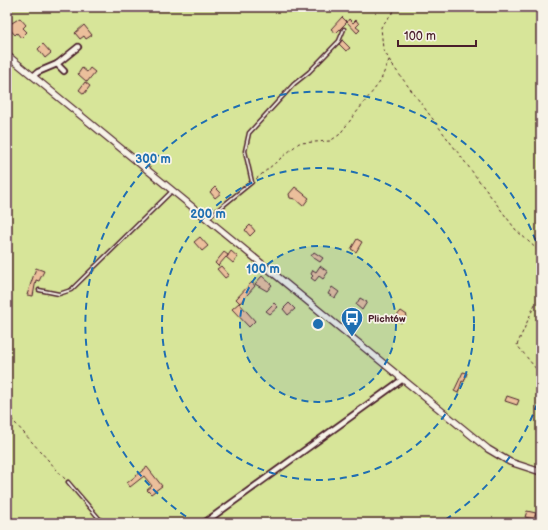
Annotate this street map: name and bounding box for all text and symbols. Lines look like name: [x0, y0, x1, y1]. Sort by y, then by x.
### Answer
scale bar: [398, 22, 476, 48]
text: 100 m: [404, 29, 436, 44]
text: 300 m: [135, 152, 171, 167]
text: 200 m: [190, 207, 226, 222]
text: 100 m: [246, 262, 280, 277]
bus stop icon: Plichtów: [339, 305, 365, 338]
place label: Plichtów: [368, 313, 406, 325]
centre of rings: [311, 317, 325, 331]

